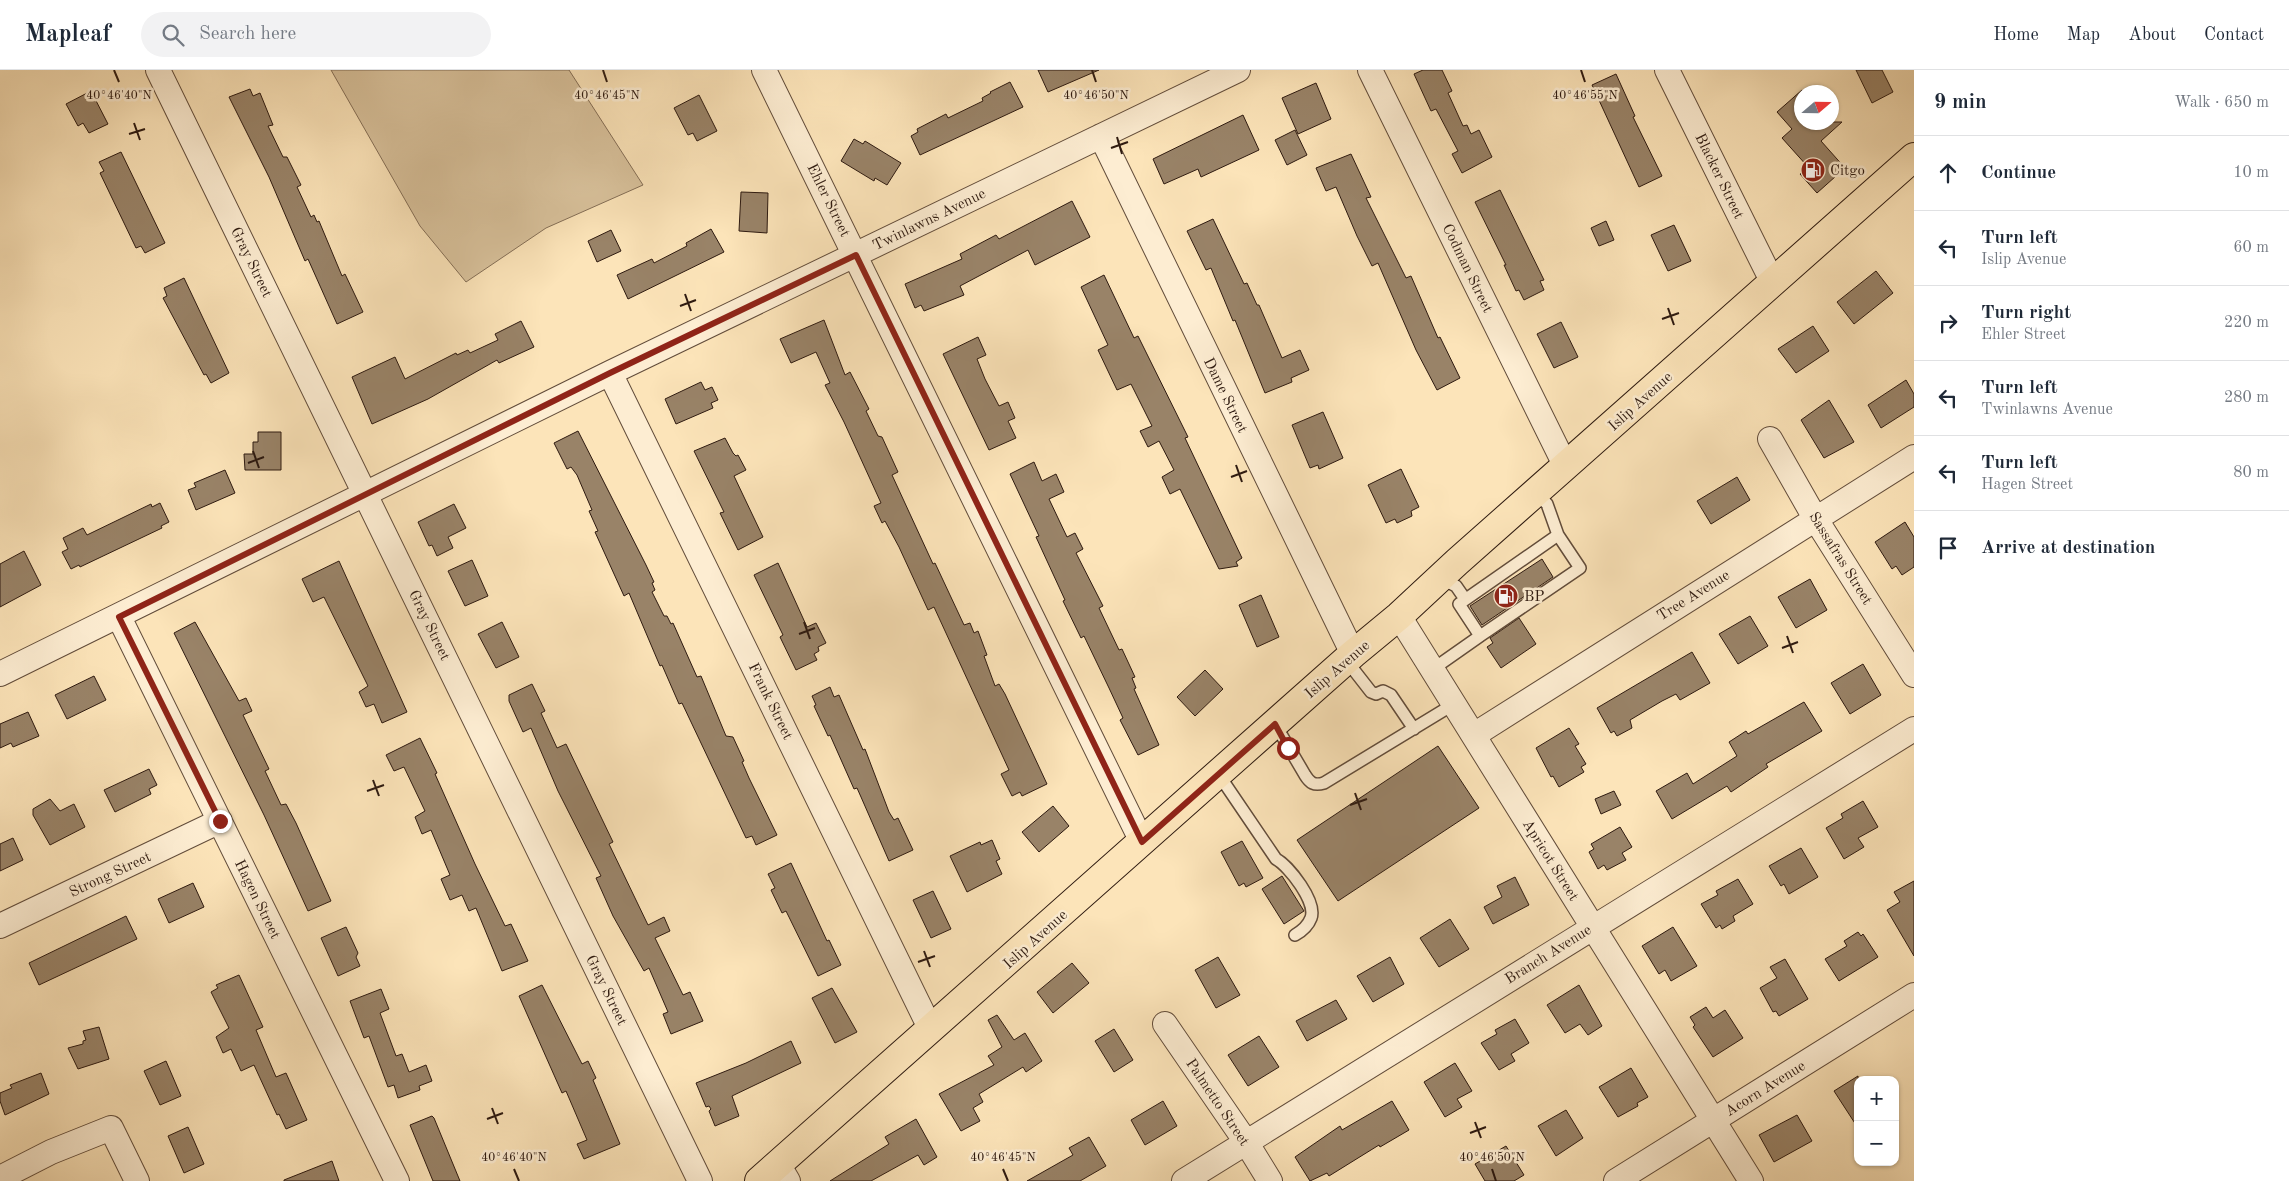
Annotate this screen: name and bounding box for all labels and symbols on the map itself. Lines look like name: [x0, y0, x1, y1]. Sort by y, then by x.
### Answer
north arrow: [1794, 85, 1839, 130]
text: 40°46'45"N: [574, 89, 640, 102]
text: 40°46'50"N: [1063, 89, 1129, 102]
text: 40°46'55"N: [1552, 89, 1618, 102]
text: 40°46'40"N: [86, 90, 152, 102]
street label: Blacker Street: [1691, 132, 1746, 222]
fuel station icon: Citgo: [1800, 157, 1826, 183]
street label: Ehler Street: [803, 162, 852, 240]
place label: Citgo: [1830, 164, 1865, 179]
street label: Twinlawns Avenue: [871, 186, 989, 254]
street label: Codman Street: [1439, 222, 1495, 315]
street label: Gray Street: [227, 225, 274, 300]
street label: Dame Street: [1200, 356, 1249, 436]
street label: Islip Avenue: [1606, 370, 1676, 435]
street label: Sassafras Street: [1805, 510, 1874, 608]
street label: Tree Avenue: [1655, 568, 1733, 624]
fuel station icon: BP: [1493, 583, 1519, 609]
street label: Gray Street: [405, 588, 452, 663]
place label: BP: [1524, 590, 1545, 605]
street label: Islip Avenue: [1303, 638, 1373, 702]
street label: Frank Street: [745, 661, 795, 742]
route start: [1277, 737, 1300, 760]
route end: [209, 810, 232, 833]
street label: Apricot Street: [1519, 818, 1581, 904]
street label: Strong Street: [67, 850, 154, 901]
street label: Hagen Street: [231, 858, 282, 942]
street label: Islip Avenue: [1001, 908, 1071, 973]
street label: Branch Avenue: [1503, 923, 1595, 988]
street label: Gray Street: [582, 953, 629, 1028]
street label: Palmetto Street: [1182, 1056, 1251, 1149]
street label: Acorn Avenue: [1723, 1059, 1809, 1120]
text: 40°46'45"N: [970, 1151, 1036, 1164]
text: 40°46'50"N: [1459, 1151, 1525, 1164]
text: 40°46'40"N: [481, 1152, 547, 1164]

